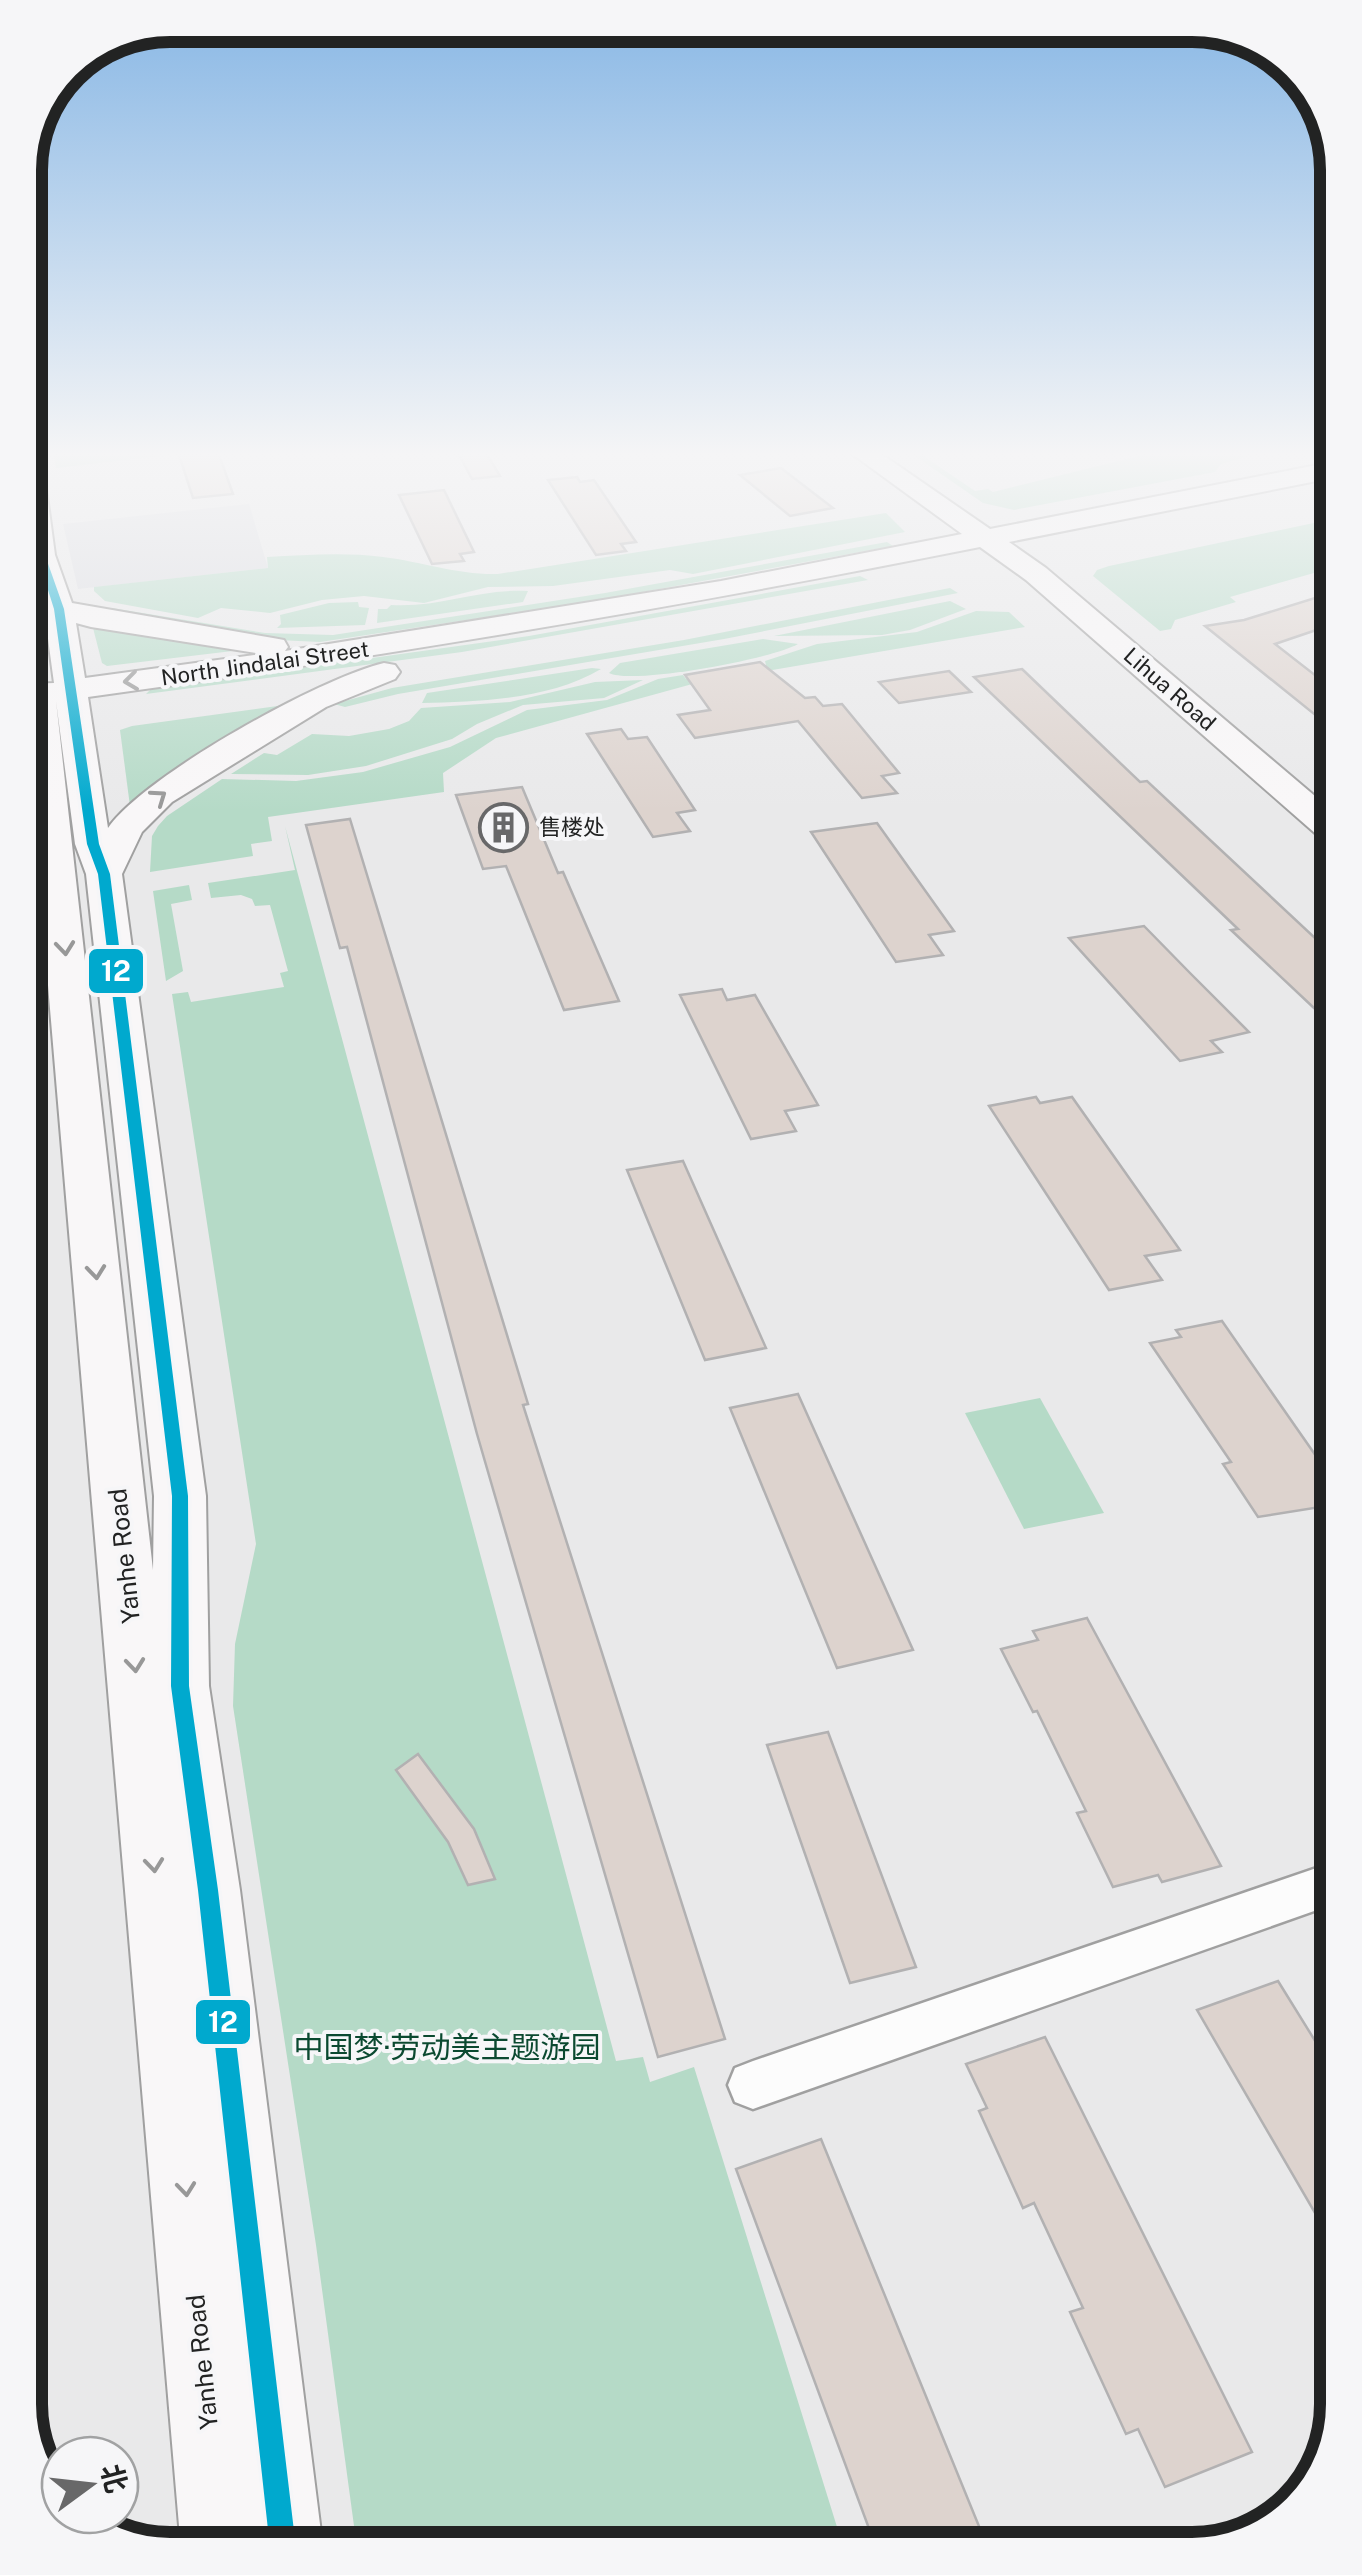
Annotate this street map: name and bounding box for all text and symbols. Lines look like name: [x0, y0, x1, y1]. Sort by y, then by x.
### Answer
street label: North Jindalai Street: [159, 636, 371, 690]
street label: Lihua Road: [1119, 642, 1221, 736]
one-way arrow: [123, 670, 139, 691]
one-way arrow: [148, 791, 167, 809]
building icon: 售楼处: [478, 801, 530, 853]
place label: 售楼处: [539, 814, 605, 840]
one-way arrow: [54, 941, 75, 957]
line badge: 12: [87, 947, 145, 995]
text: 12: [101, 954, 131, 987]
one-way arrow: [85, 1264, 107, 1280]
street label: Yanhe Road: [102, 1487, 146, 1625]
one-way arrow: [123, 1657, 145, 1673]
one-way arrow: [143, 1858, 164, 1874]
line badge: 12: [194, 1998, 252, 2046]
text: 12: [208, 2005, 238, 2038]
park label: 中国梦·劳动美主题游园: [294, 2029, 600, 2065]
one-way arrow: [174, 2181, 196, 2197]
street label: Yanhe Road: [180, 2293, 224, 2431]
north arrow: [40, 2435, 140, 2535]
text: 北: [95, 2461, 134, 2496]

